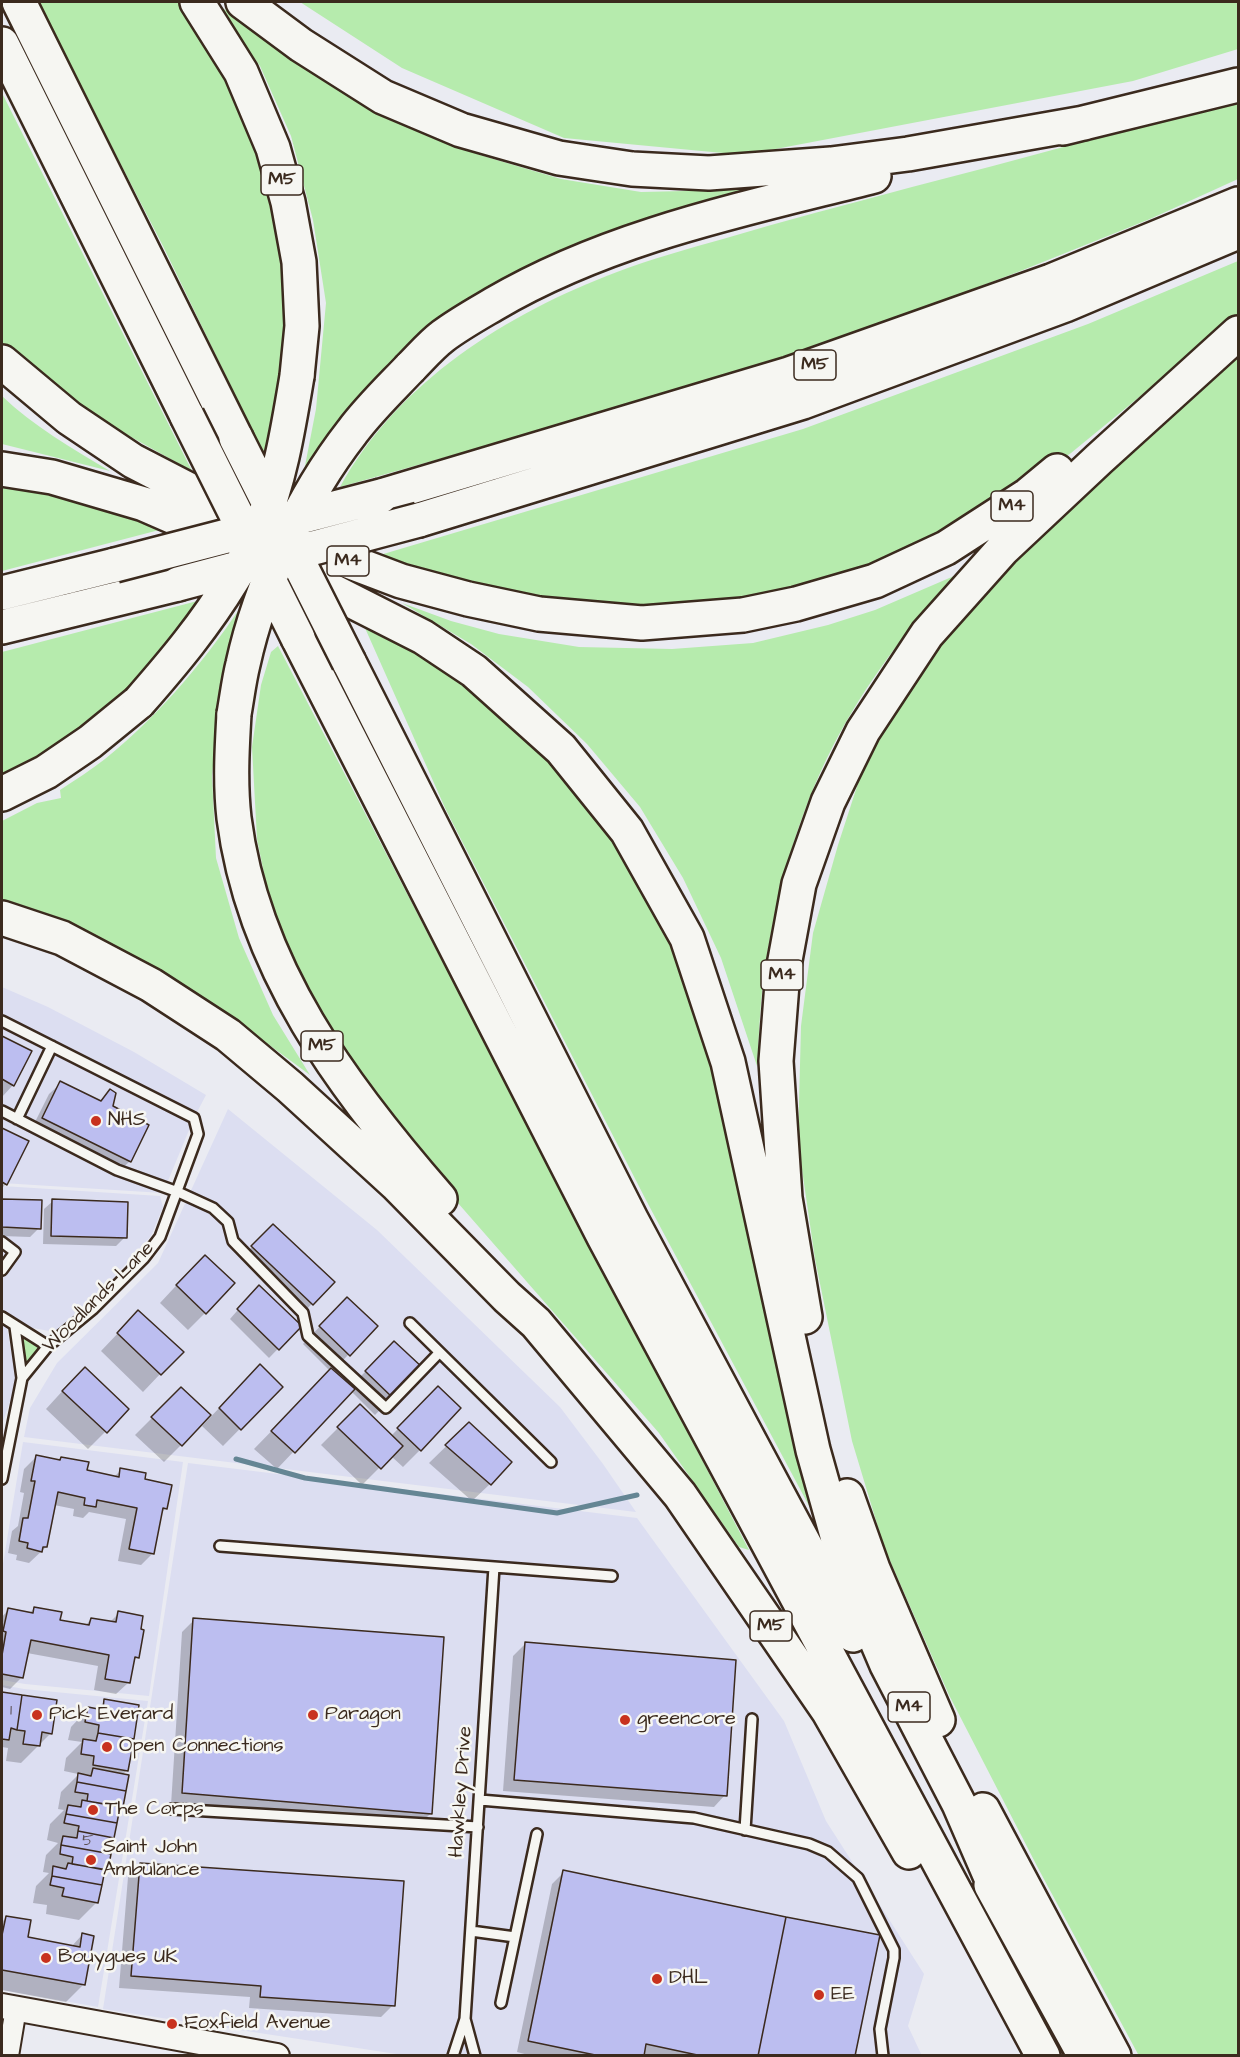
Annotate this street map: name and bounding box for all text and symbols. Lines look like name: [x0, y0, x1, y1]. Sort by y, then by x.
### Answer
road number: M5: [261, 165, 303, 195]
road number: M5: [794, 350, 836, 380]
road number: M4: [991, 491, 1033, 521]
road number: M4: [327, 546, 369, 576]
road number: M4: [761, 960, 803, 990]
road number: M5: [301, 1031, 343, 1061]
place label: NHS: [108, 1109, 146, 1133]
marker: NHS: [89, 1114, 103, 1128]
street label: Woodlands Lane: [38, 1237, 160, 1359]
road number: M5: [750, 1611, 792, 1641]
road number: M4: [888, 1692, 930, 1722]
house number: 1: [10, 1702, 12, 1722]
place label: Pick Everard: [49, 1703, 173, 1727]
place label: Paragon: [325, 1703, 401, 1727]
marker: Pick Everard: [30, 1708, 44, 1722]
marker: Paragon: [306, 1708, 320, 1722]
place label: greencore: [637, 1708, 736, 1732]
marker: greencore: [618, 1713, 632, 1727]
street label: Hawkley Drive: [445, 1725, 479, 1859]
place label: Open Connections: [119, 1735, 284, 1759]
marker: Open Connections: [100, 1740, 114, 1754]
place label: The Corps: [105, 1798, 204, 1822]
marker: The Corps: [86, 1803, 100, 1817]
house number: 5: [82, 1832, 94, 1852]
place label: Saint John Ambulance: [103, 1836, 200, 1883]
marker: Saint John Ambulance: [84, 1853, 98, 1867]
place label: Bouygues UK: [58, 1946, 177, 1970]
marker: Bouygues UK: [39, 1951, 53, 1965]
place label: DHL: [669, 1967, 708, 1991]
marker: DHL: [650, 1972, 664, 1986]
place label: EE: [831, 1983, 855, 2007]
marker: EE: [812, 1988, 826, 2002]
place label: Foxfield Avenue: [184, 2012, 331, 2036]
marker: Foxfield Avenue: [165, 2017, 179, 2031]

